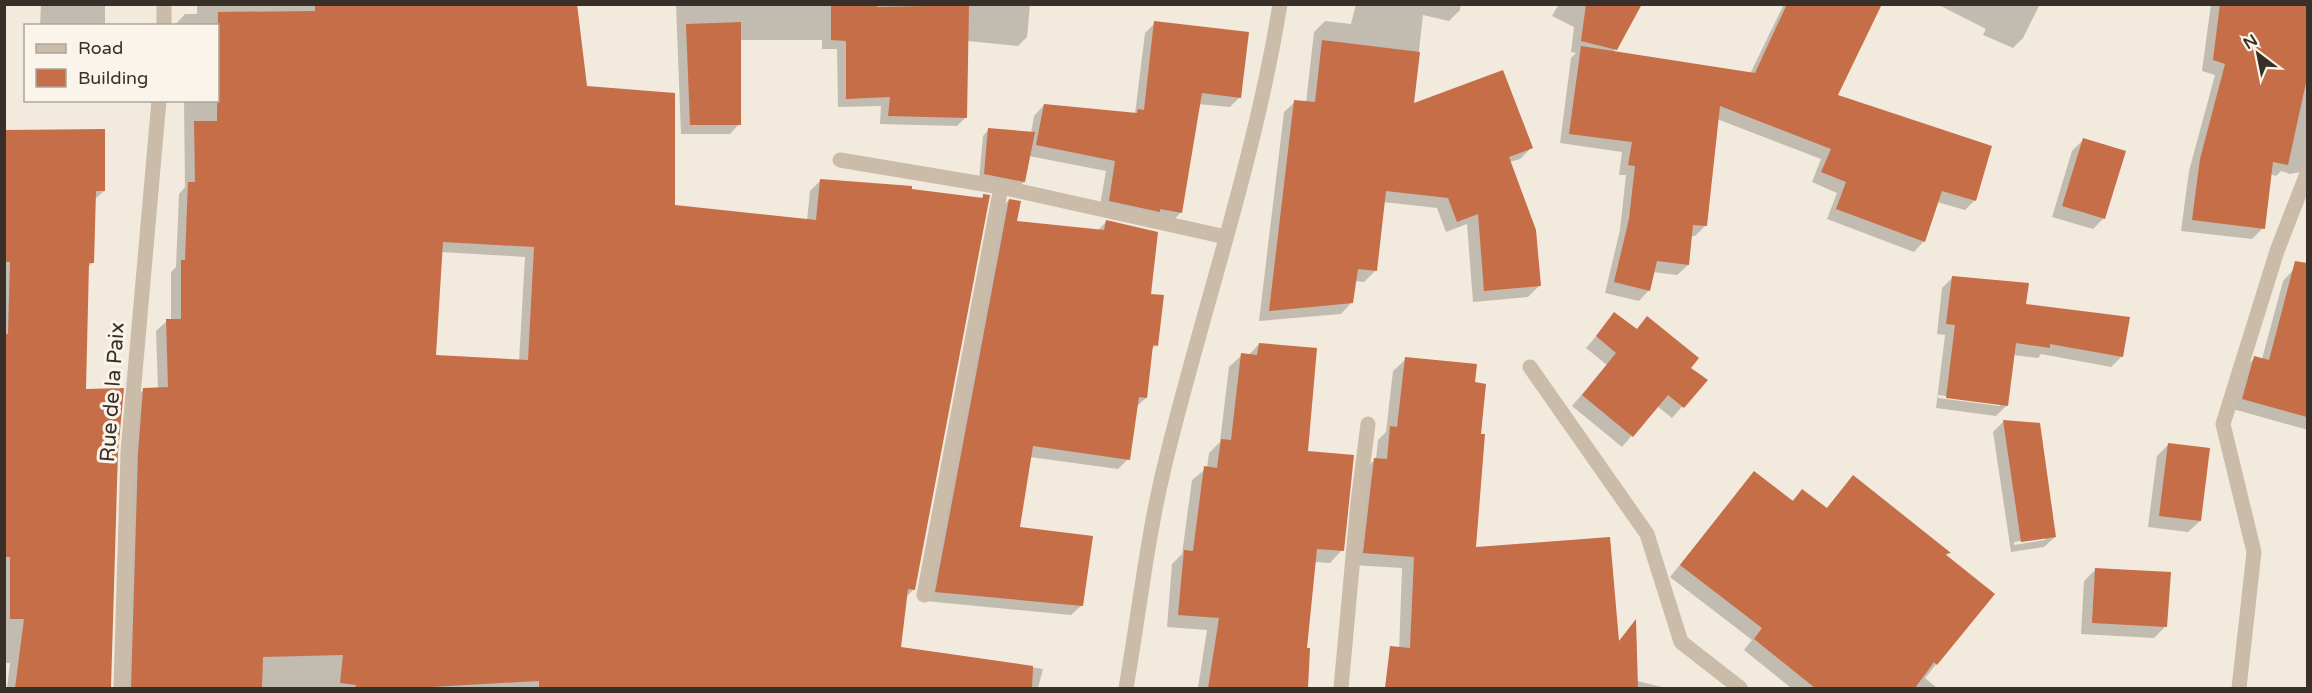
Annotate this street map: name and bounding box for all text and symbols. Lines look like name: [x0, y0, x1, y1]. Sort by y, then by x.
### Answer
legend: [24, 24, 219, 102]
north arrow: [2228, 24, 2288, 84]
text: N: [2240, 30, 2261, 54]
text: Road: [78, 37, 123, 59]
text: Building: [78, 67, 148, 89]
street label: Rue de la Paix: [95, 321, 130, 463]

